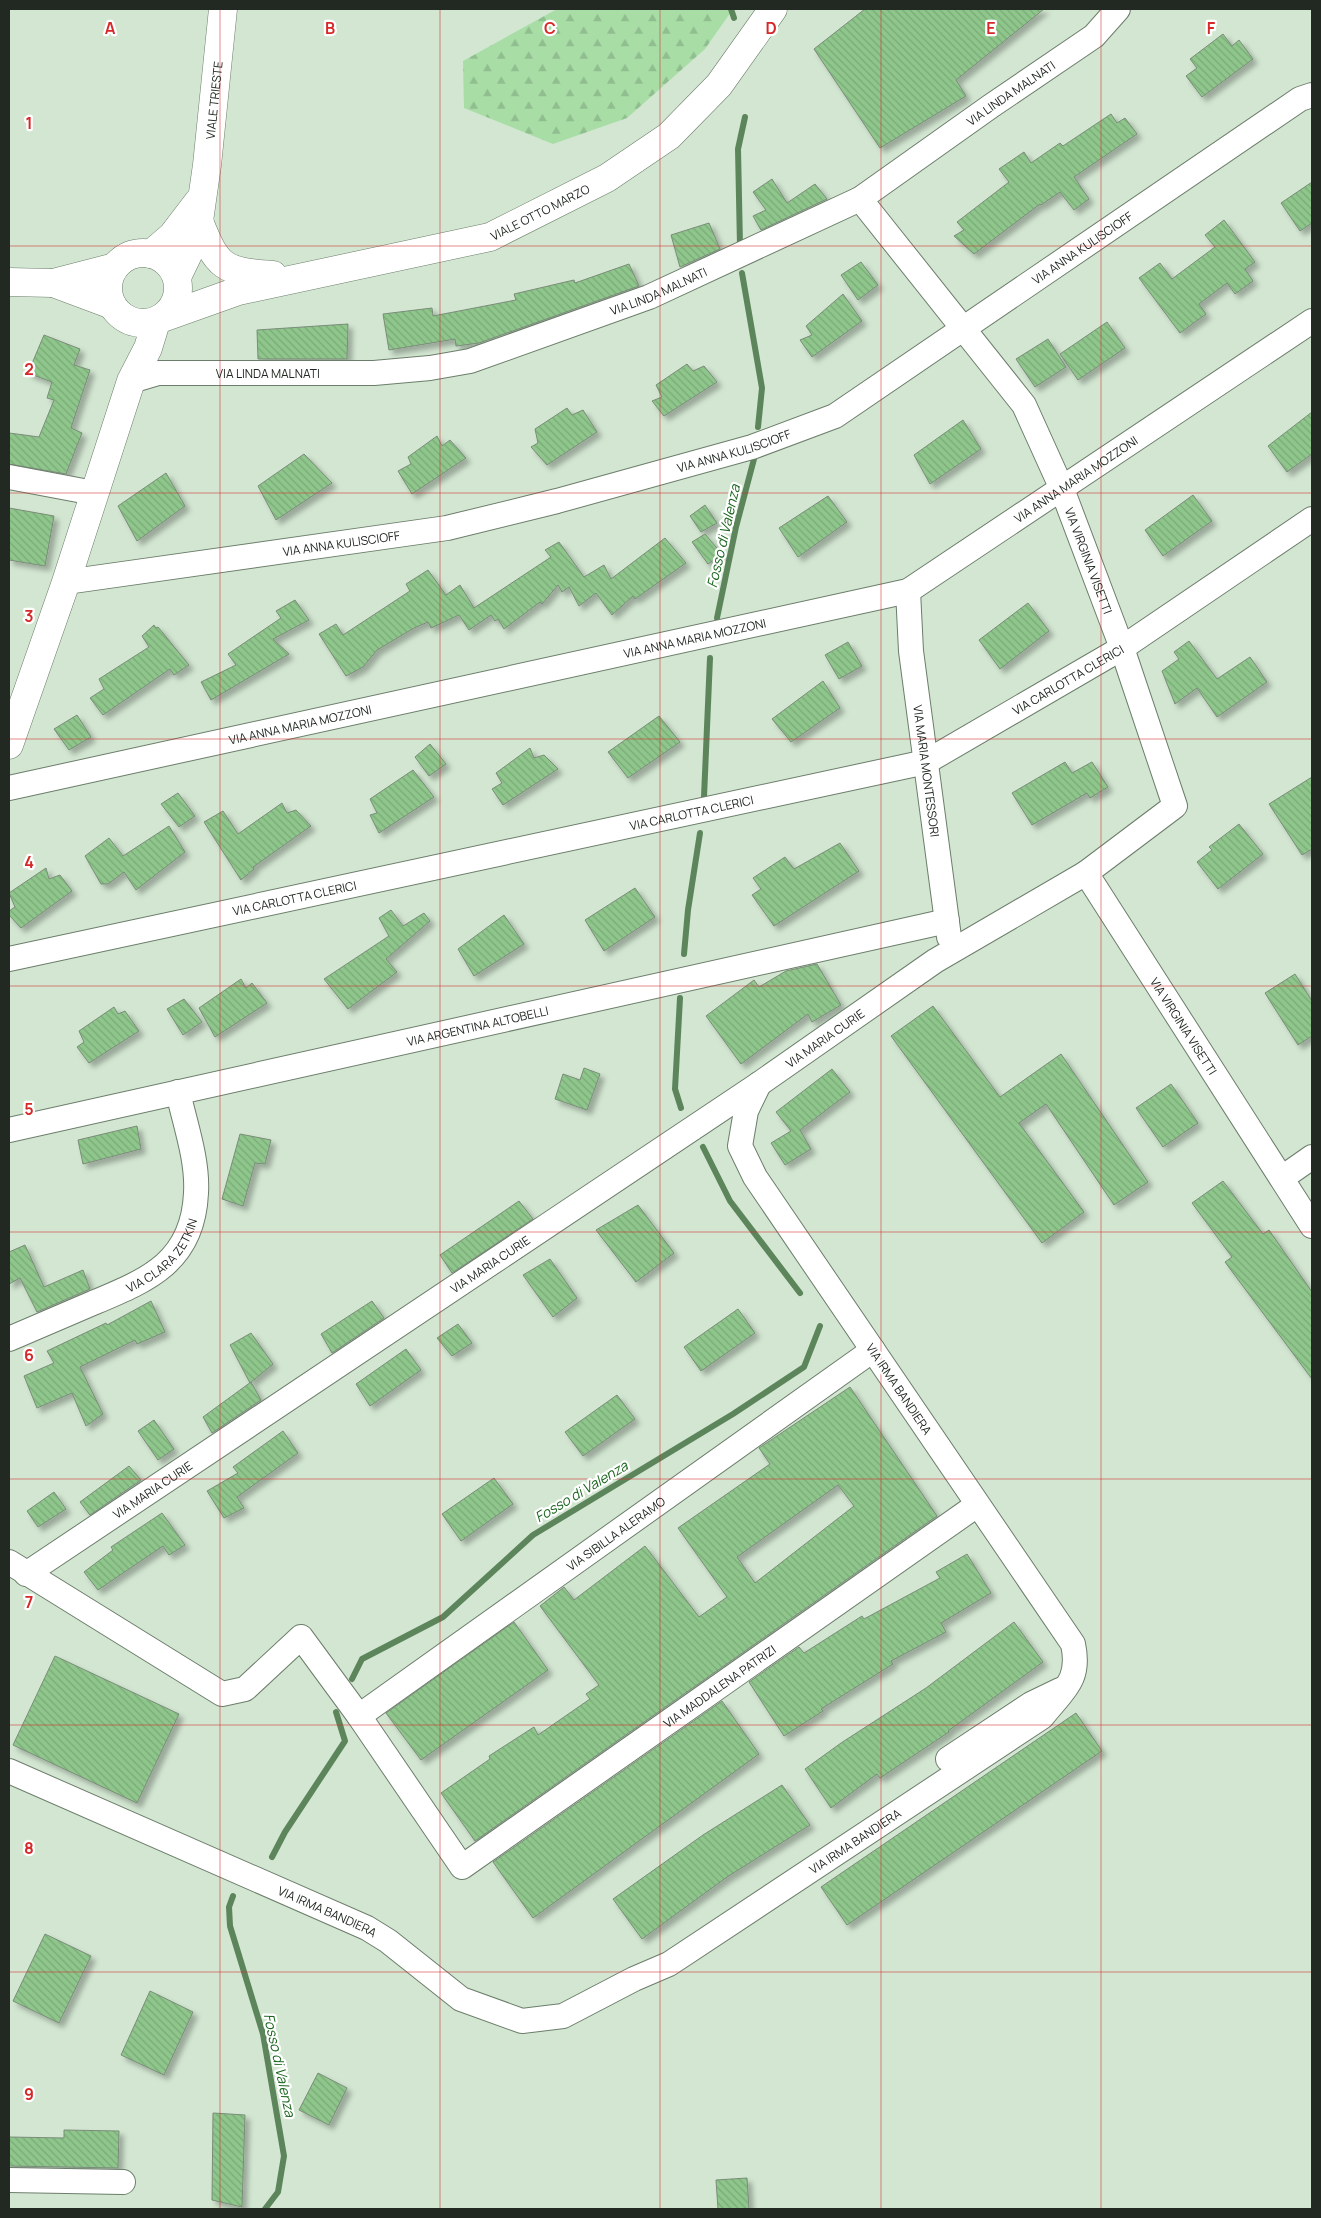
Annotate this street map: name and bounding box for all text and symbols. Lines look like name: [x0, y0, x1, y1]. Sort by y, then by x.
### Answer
text: A: [105, 17, 116, 39]
text: B: [325, 17, 335, 39]
text: C: [544, 17, 556, 39]
text: D: [765, 17, 777, 39]
text: E: [986, 17, 996, 39]
text: F: [1207, 17, 1216, 39]
street label: VIA LINDA MALNATI: [963, 56, 1058, 129]
street label: VIALE TRIESTE: [201, 60, 226, 140]
text: 1: [25, 112, 33, 134]
street label: VIALE OTTO MARZO: [487, 180, 593, 244]
street label: VIA ANNA KULISCIOFF: [1028, 207, 1136, 288]
street label: VIA LINDA MALNATI: [607, 263, 710, 319]
text: 2: [24, 358, 34, 380]
street label: VIA LINDA MALNATI: [216, 365, 320, 382]
street label: VIA ANNA KULISCIOFF: [675, 425, 793, 476]
street label: VIA ANNA MARIA MOZZONI: [1010, 431, 1141, 526]
water label: Fosso di Valenza: [702, 481, 744, 589]
street label: VIA VIRGINIA VISETTI: [1061, 505, 1117, 616]
street label: VIA ANNA KULISCIOFF: [282, 526, 401, 560]
text: 3: [24, 605, 34, 627]
street label: VIA ANNA MARIA MOZZONI: [622, 614, 768, 662]
street label: VIA CARLOTTA CLERICI: [1009, 640, 1127, 719]
street label: VIA ANNA MARIA MOZZONI: [227, 700, 373, 748]
street label: VIA MARIA MONTESSORI: [910, 704, 944, 838]
street label: VIA CARLOTTA CLERICI: [628, 791, 755, 834]
text: 4: [24, 851, 34, 873]
street label: VIA CARLOTTA CLERICI: [231, 876, 358, 919]
street label: VIA VIRGINIA VISETTI: [1146, 974, 1221, 1078]
street label: VIA ARGENTINA ALTOBELLI: [405, 1002, 550, 1050]
street label: VIA MARIA CURIE: [782, 1004, 868, 1071]
text: 5: [24, 1098, 34, 1120]
street label: VIA CLARA ZETKIN: [123, 1216, 201, 1296]
street label: VIA MARIA CURIE: [447, 1231, 533, 1297]
street label: VIA IRMA BANDIERA: [862, 1340, 936, 1438]
text: 6: [24, 1344, 34, 1366]
water label: Fosso di Valenza: [531, 1455, 632, 1526]
street label: VIA MARIA CURIE: [109, 1457, 196, 1522]
street label: VIA SIBILLA ALERAMO: [563, 1492, 669, 1574]
text: 7: [25, 1591, 33, 1613]
street label: VIA MADDALENA PATRIZI: [660, 1641, 779, 1731]
street label: VIA IRMA BANDIERA: [806, 1804, 904, 1877]
text: 8: [24, 1837, 34, 1859]
street label: VIA IRMA BANDIERA: [275, 1882, 381, 1941]
water label: Fosso di Valenza: [260, 2012, 300, 2120]
text: 9: [24, 2083, 34, 2105]

